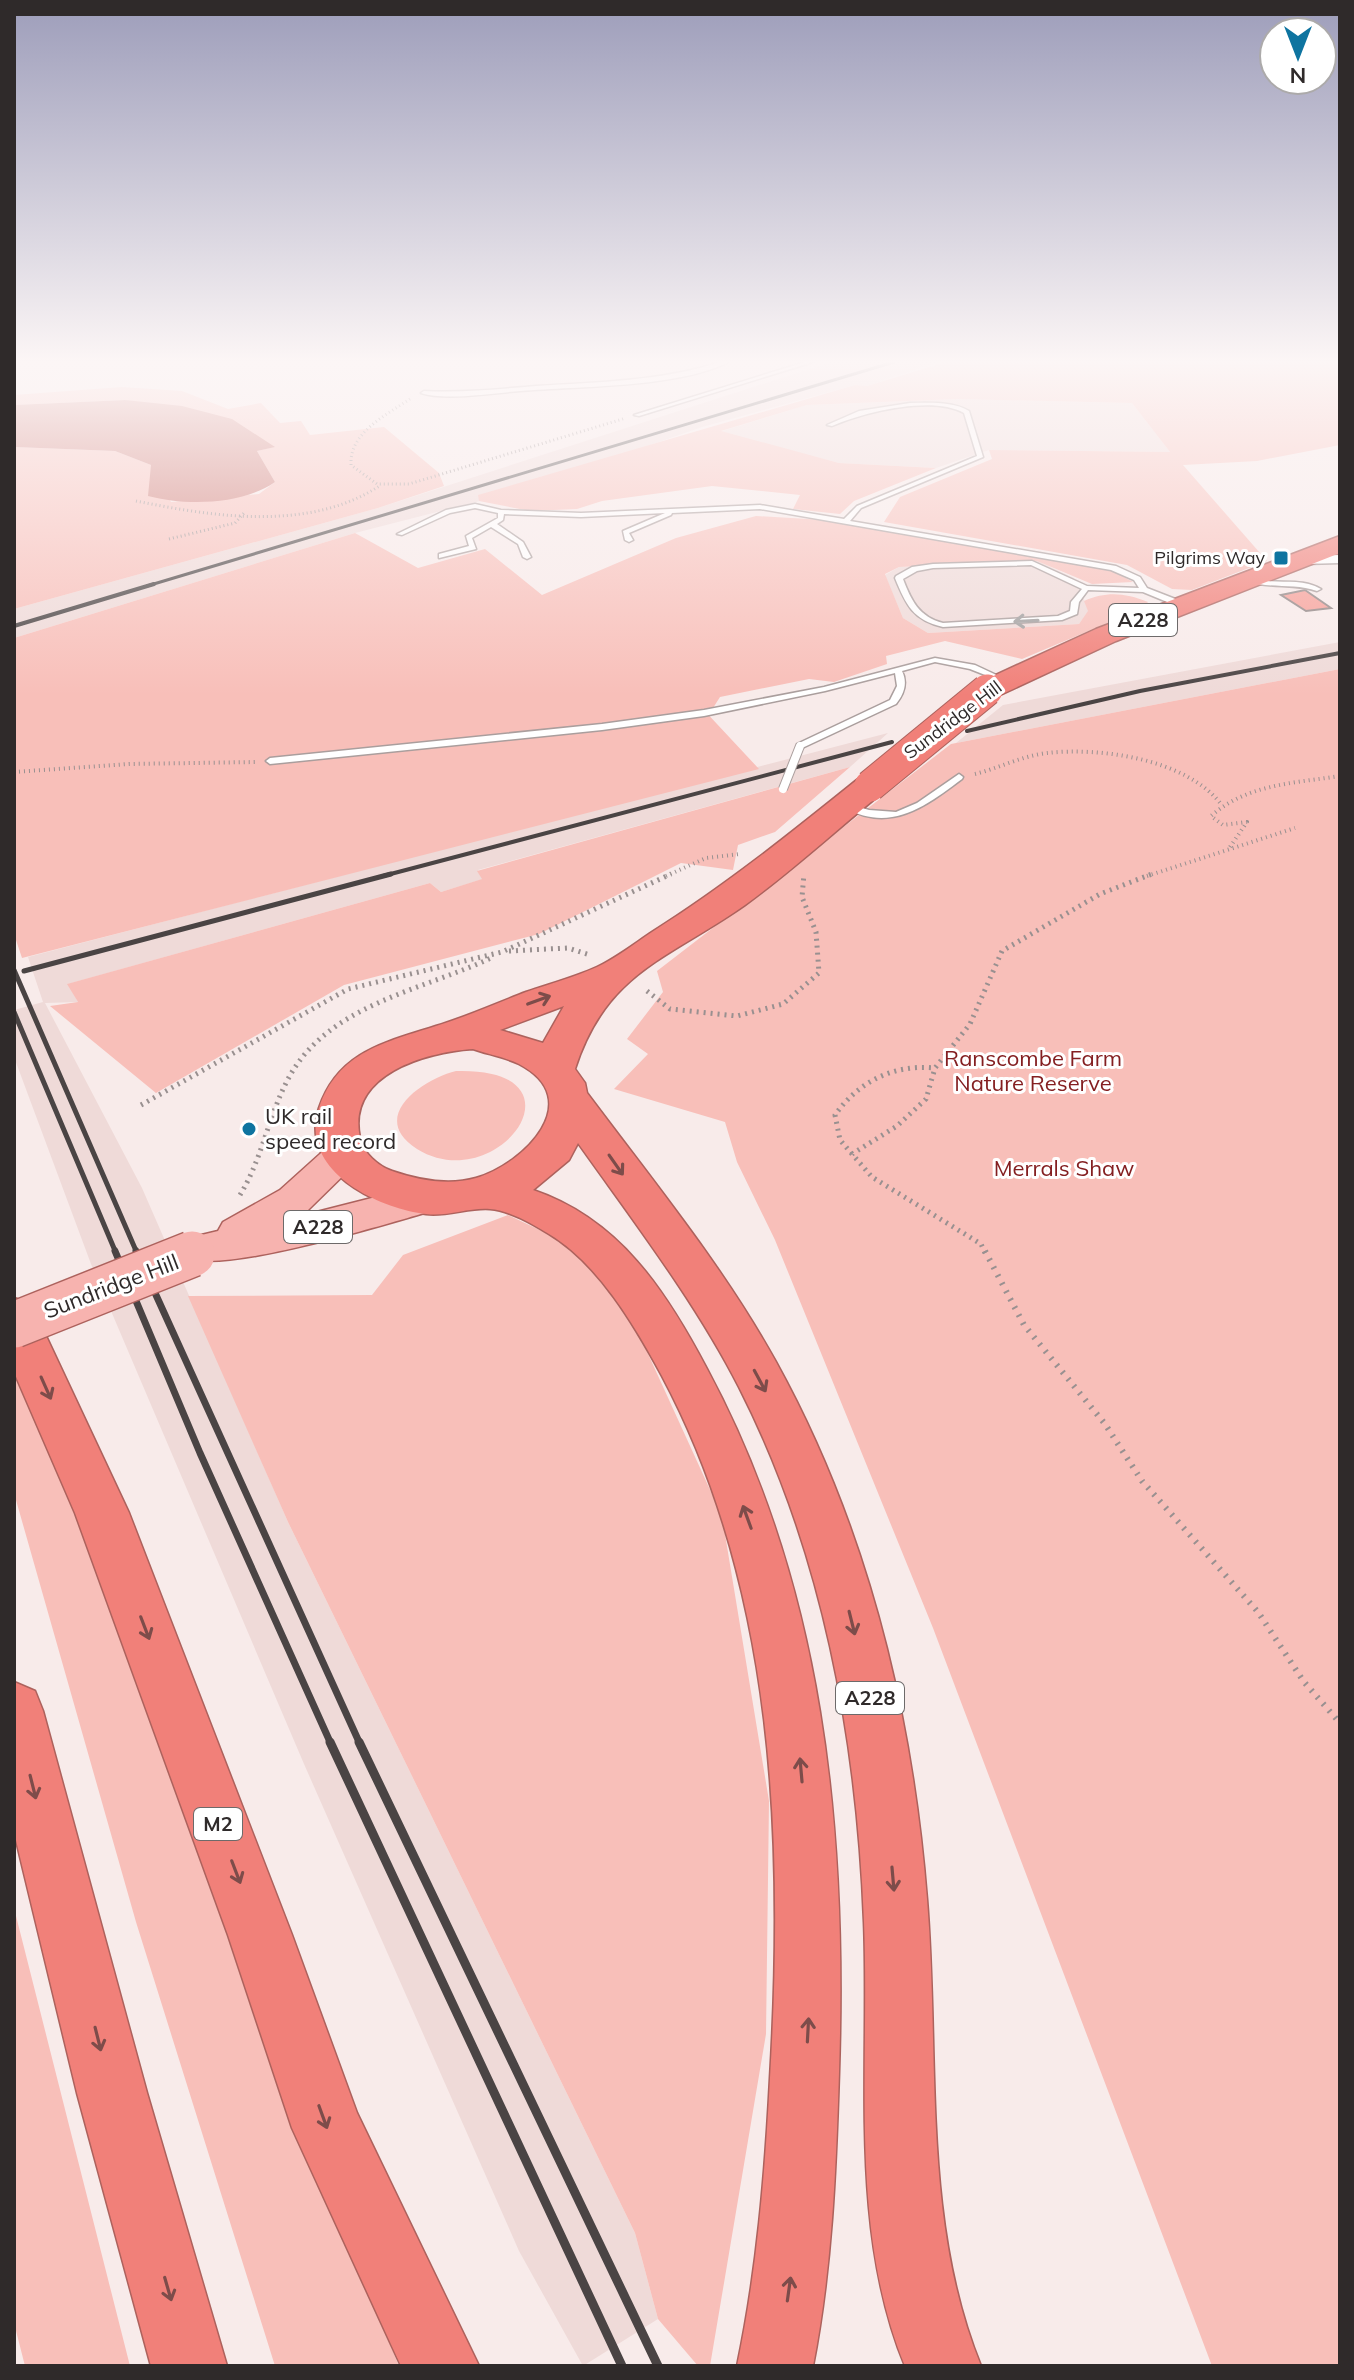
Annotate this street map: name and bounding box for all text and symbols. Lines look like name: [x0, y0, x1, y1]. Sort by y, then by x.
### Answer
north arrow: [1258, 16, 1338, 96]
text: N: [1290, 62, 1306, 90]
place label: Pilgrims Way: [1154, 546, 1265, 569]
marker: Pilgrims Way: [1272, 549, 1290, 567]
road number: A228: [1109, 604, 1177, 636]
one-way arrow: [1013, 614, 1040, 629]
street label: Sundridge Hill: [899, 675, 1006, 764]
one-way arrow: [526, 991, 551, 1006]
park label: Ranscombe Farm Nature Reserve: [944, 1044, 1122, 1097]
place label: UK rail speed record: [265, 1102, 396, 1155]
marker: UK rail speed record: [240, 1120, 258, 1138]
one-way arrow: [608, 1153, 624, 1175]
park label: Merrals Shaw: [994, 1154, 1134, 1182]
road number: A228: [284, 1211, 352, 1243]
street label: Sundridge Hill: [39, 1247, 183, 1325]
one-way arrow: [752, 1369, 768, 1392]
one-way arrow: [39, 1376, 54, 1400]
one-way arrow: [739, 1505, 753, 1530]
one-way arrow: [846, 1610, 861, 1635]
one-way arrow: [139, 1615, 153, 1640]
road number: A228: [836, 1682, 904, 1714]
one-way arrow: [793, 1757, 808, 1784]
one-way arrow: [27, 1774, 42, 1799]
road number: M2: [194, 1808, 242, 1840]
one-way arrow: [230, 1859, 244, 1883]
one-way arrow: [886, 1865, 901, 1892]
one-way arrow: [801, 2017, 816, 2044]
one-way arrow: [92, 2025, 107, 2051]
one-way arrow: [317, 2104, 332, 2129]
one-way arrow: [161, 2276, 176, 2302]
one-way arrow: [782, 2277, 797, 2302]

